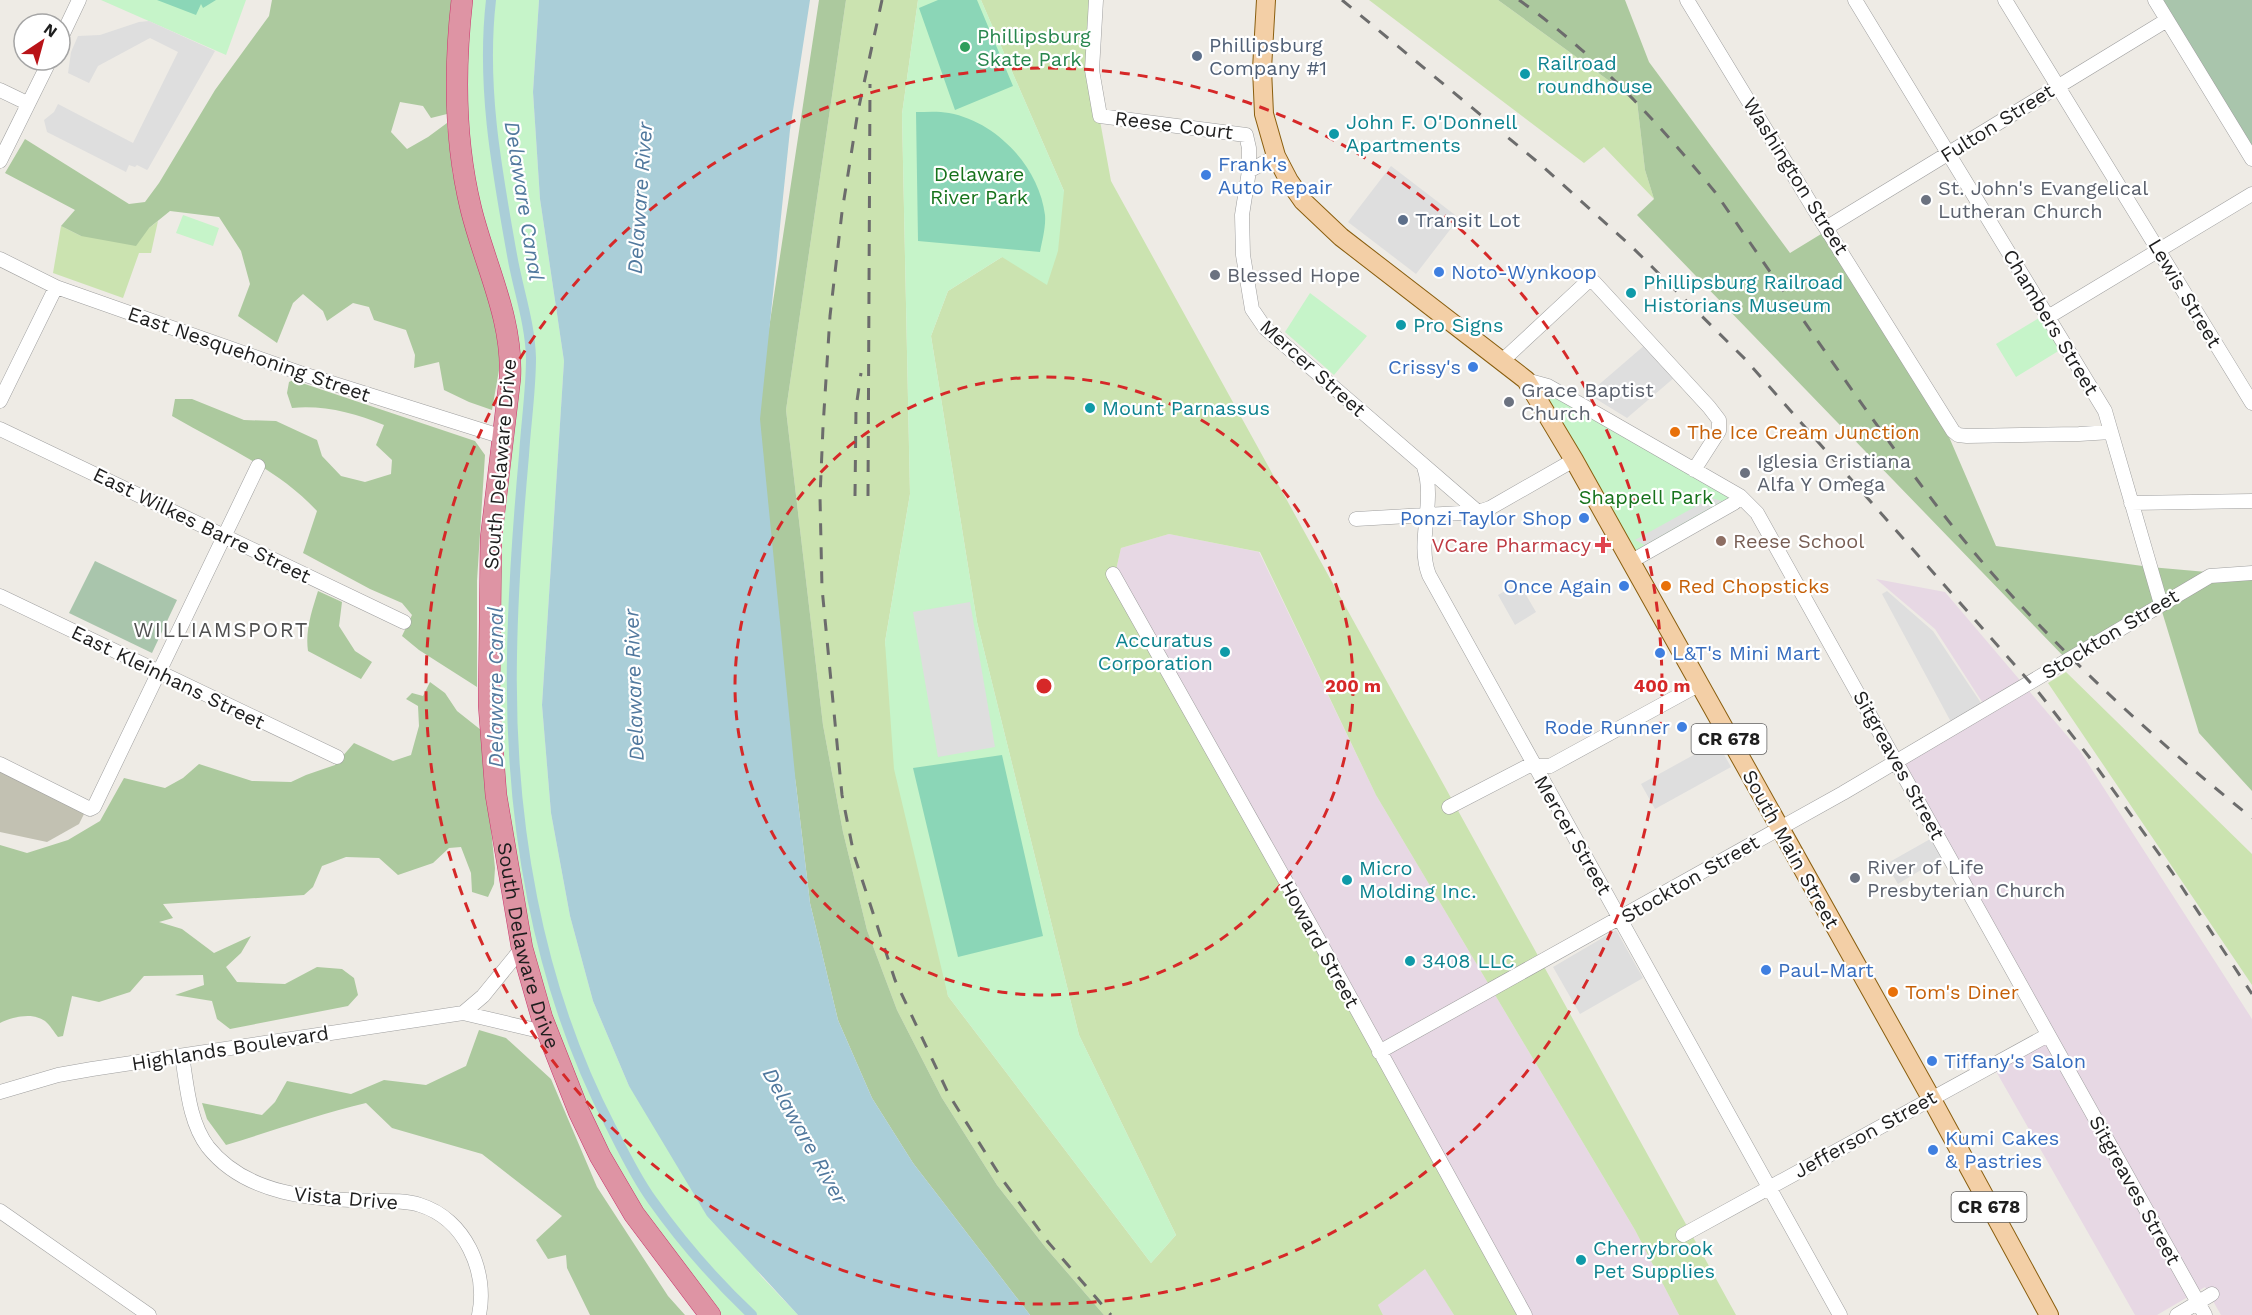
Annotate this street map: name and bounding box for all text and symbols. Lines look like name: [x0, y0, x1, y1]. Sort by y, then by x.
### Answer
north arrow: [12, 12, 72, 72]
text: N: [40, 19, 61, 41]
place label: Phillipsburg Skate Park: [977, 24, 1091, 71]
place label: Phillipsburg Company #1: [1209, 33, 1327, 80]
marker: Phillipsburg Skate Park: [958, 40, 972, 54]
marker: Phillipsburg Company #1: [1190, 49, 1204, 63]
place label: Railroad roundhouse: [1537, 51, 1653, 98]
marker: Railroad roundhouse: [1518, 67, 1532, 81]
street label: Fulton Street: [1936, 78, 2059, 167]
street label: Washington Street: [1738, 93, 1854, 260]
street label: Reese Court: [1114, 106, 1235, 144]
place label: John F. O'Donnell Apartments: [1346, 110, 1517, 157]
water label: Delaware Canal: [500, 119, 549, 283]
water label: Delaware River: [622, 120, 657, 275]
marker: John F. O'Donnell Apartments: [1327, 127, 1341, 141]
place label: Frank's Auto Repair: [1218, 152, 1332, 199]
park label: Delaware River Park: [930, 162, 1028, 209]
marker: Frank's Auto Repair: [1199, 168, 1213, 182]
place label: St. John's Evangelical Lutheran Church: [1938, 176, 2148, 223]
marker: St. John's Evangelical Lutheran Church: [1919, 193, 1933, 207]
place label: Transit Lot: [1415, 208, 1521, 232]
marker: Transit Lot: [1396, 213, 1410, 227]
street label: Lewis Street: [2143, 234, 2227, 352]
street label: Chambers Street: [1998, 245, 2104, 400]
place label: Noto-Wynkoop: [1451, 260, 1597, 284]
place label: Blessed Hope: [1227, 263, 1360, 287]
marker: Noto-Wynkoop: [1432, 265, 1446, 279]
marker: Blessed Hope: [1208, 268, 1222, 282]
place label: Phillipsburg Railroad Historians Museum: [1643, 270, 1843, 317]
marker: Phillipsburg Railroad Historians Museum: [1624, 286, 1638, 300]
street label: East Nesquehoning Street: [125, 301, 374, 407]
place label: Pro Signs: [1413, 313, 1503, 337]
street label: Mercer Street: [1255, 314, 1371, 422]
marker: Pro Signs: [1394, 318, 1408, 332]
place label: Crissy's: [1388, 355, 1461, 379]
street label: South Delaware Drive: [479, 358, 521, 570]
marker: Crissy's: [1466, 360, 1480, 374]
place label: Grace Baptist Church: [1521, 378, 1654, 425]
marker: Grace Baptist Church: [1502, 395, 1516, 409]
place label: Mount Parnassus: [1102, 396, 1270, 420]
marker: Mount Parnassus: [1083, 401, 1097, 415]
place label: The Ice Cream Junction: [1687, 420, 1920, 444]
marker: The Ice Cream Junction: [1668, 425, 1682, 439]
place label: Iglesia Cristiana Alfa Y Omega: [1757, 449, 1911, 496]
street label: East Wilkes Barre Street: [89, 462, 315, 588]
marker: Iglesia Cristiana Alfa Y Omega: [1738, 466, 1752, 480]
park label: Shappell Park: [1579, 485, 1713, 509]
place label: Ponzi Taylor Shop: [1400, 506, 1572, 530]
marker: Ponzi Taylor Shop: [1577, 511, 1591, 525]
place label: Reese School: [1733, 529, 1864, 553]
place label: VCare Pharmacy: [1432, 533, 1592, 557]
marker: Reese School: [1714, 534, 1728, 548]
marker: VCare Pharmacy: [1596, 538, 1610, 552]
place label: Once Again: [1503, 574, 1612, 598]
place label: Red Chopsticks: [1678, 574, 1830, 598]
marker: Once Again: [1617, 579, 1631, 593]
marker: Red Chopsticks: [1659, 579, 1673, 593]
street label: Stockton Street: [2037, 583, 2183, 684]
water label: Delaware Canal: [483, 606, 508, 768]
water label: Delaware River: [618, 608, 649, 762]
district label: WILLIAMSPORT: [133, 617, 309, 642]
street label: East Kleinhans Street: [67, 620, 269, 735]
place label: Accuratus Corporation: [1098, 628, 1213, 675]
place label: L&T's Mini Mart: [1672, 641, 1821, 665]
marker: Accuratus Corporation: [1218, 645, 1232, 659]
marker: L&T's Mini Mart: [1653, 646, 1667, 660]
text: 200 m: [1325, 675, 1381, 696]
text: 400 m: [1634, 675, 1690, 696]
centre of rings: [1034, 676, 1054, 696]
street label: Sitgreaves Street: [1848, 686, 1950, 844]
place label: Rode Runner: [1544, 715, 1670, 739]
marker: Rode Runner: [1675, 720, 1689, 734]
road number: CR 678: [1692, 724, 1766, 754]
street label: South Main Street: [1737, 765, 1845, 933]
street label: Mercer Street: [1529, 771, 1617, 899]
street label: Stockton Street: [1617, 829, 1764, 928]
street label: South Delaware Drive: [492, 840, 565, 1052]
place label: River of Life Presbyterian Church: [1867, 855, 2065, 902]
place label: Micro Molding Inc.: [1359, 856, 1476, 903]
marker: River of Life Presbyterian Church: [1848, 871, 1862, 885]
marker: Micro Molding Inc.: [1340, 873, 1354, 887]
street label: Howard Street: [1275, 876, 1365, 1012]
place label: 3408 LLC: [1422, 949, 1515, 973]
marker: 3408 LLC: [1403, 954, 1417, 968]
place label: Paul-Mart: [1778, 958, 1874, 982]
marker: Paul-Mart: [1759, 963, 1773, 977]
place label: Tom's Diner: [1905, 980, 2019, 1004]
marker: Tom's Diner: [1886, 985, 1900, 999]
street label: Highlands Boulevard: [130, 1021, 330, 1075]
place label: Tiffany's Salon: [1944, 1049, 2086, 1073]
marker: Tiffany's Salon: [1925, 1054, 1939, 1068]
water label: Delaware River: [758, 1063, 854, 1209]
street label: Jefferson Street: [1790, 1085, 1941, 1183]
street label: Sitgreaves Street: [2084, 1111, 2186, 1269]
place label: Kumi Cakes & Pastries: [1945, 1126, 2059, 1173]
marker: Kumi Cakes & Pastries: [1926, 1143, 1940, 1157]
street label: Vista Drive: [293, 1181, 399, 1215]
road number: CR 678: [1952, 1192, 2026, 1222]
place label: Cherrybrook Pet Supplies: [1593, 1236, 1715, 1283]
marker: Cherrybrook Pet Supplies: [1574, 1253, 1588, 1267]

